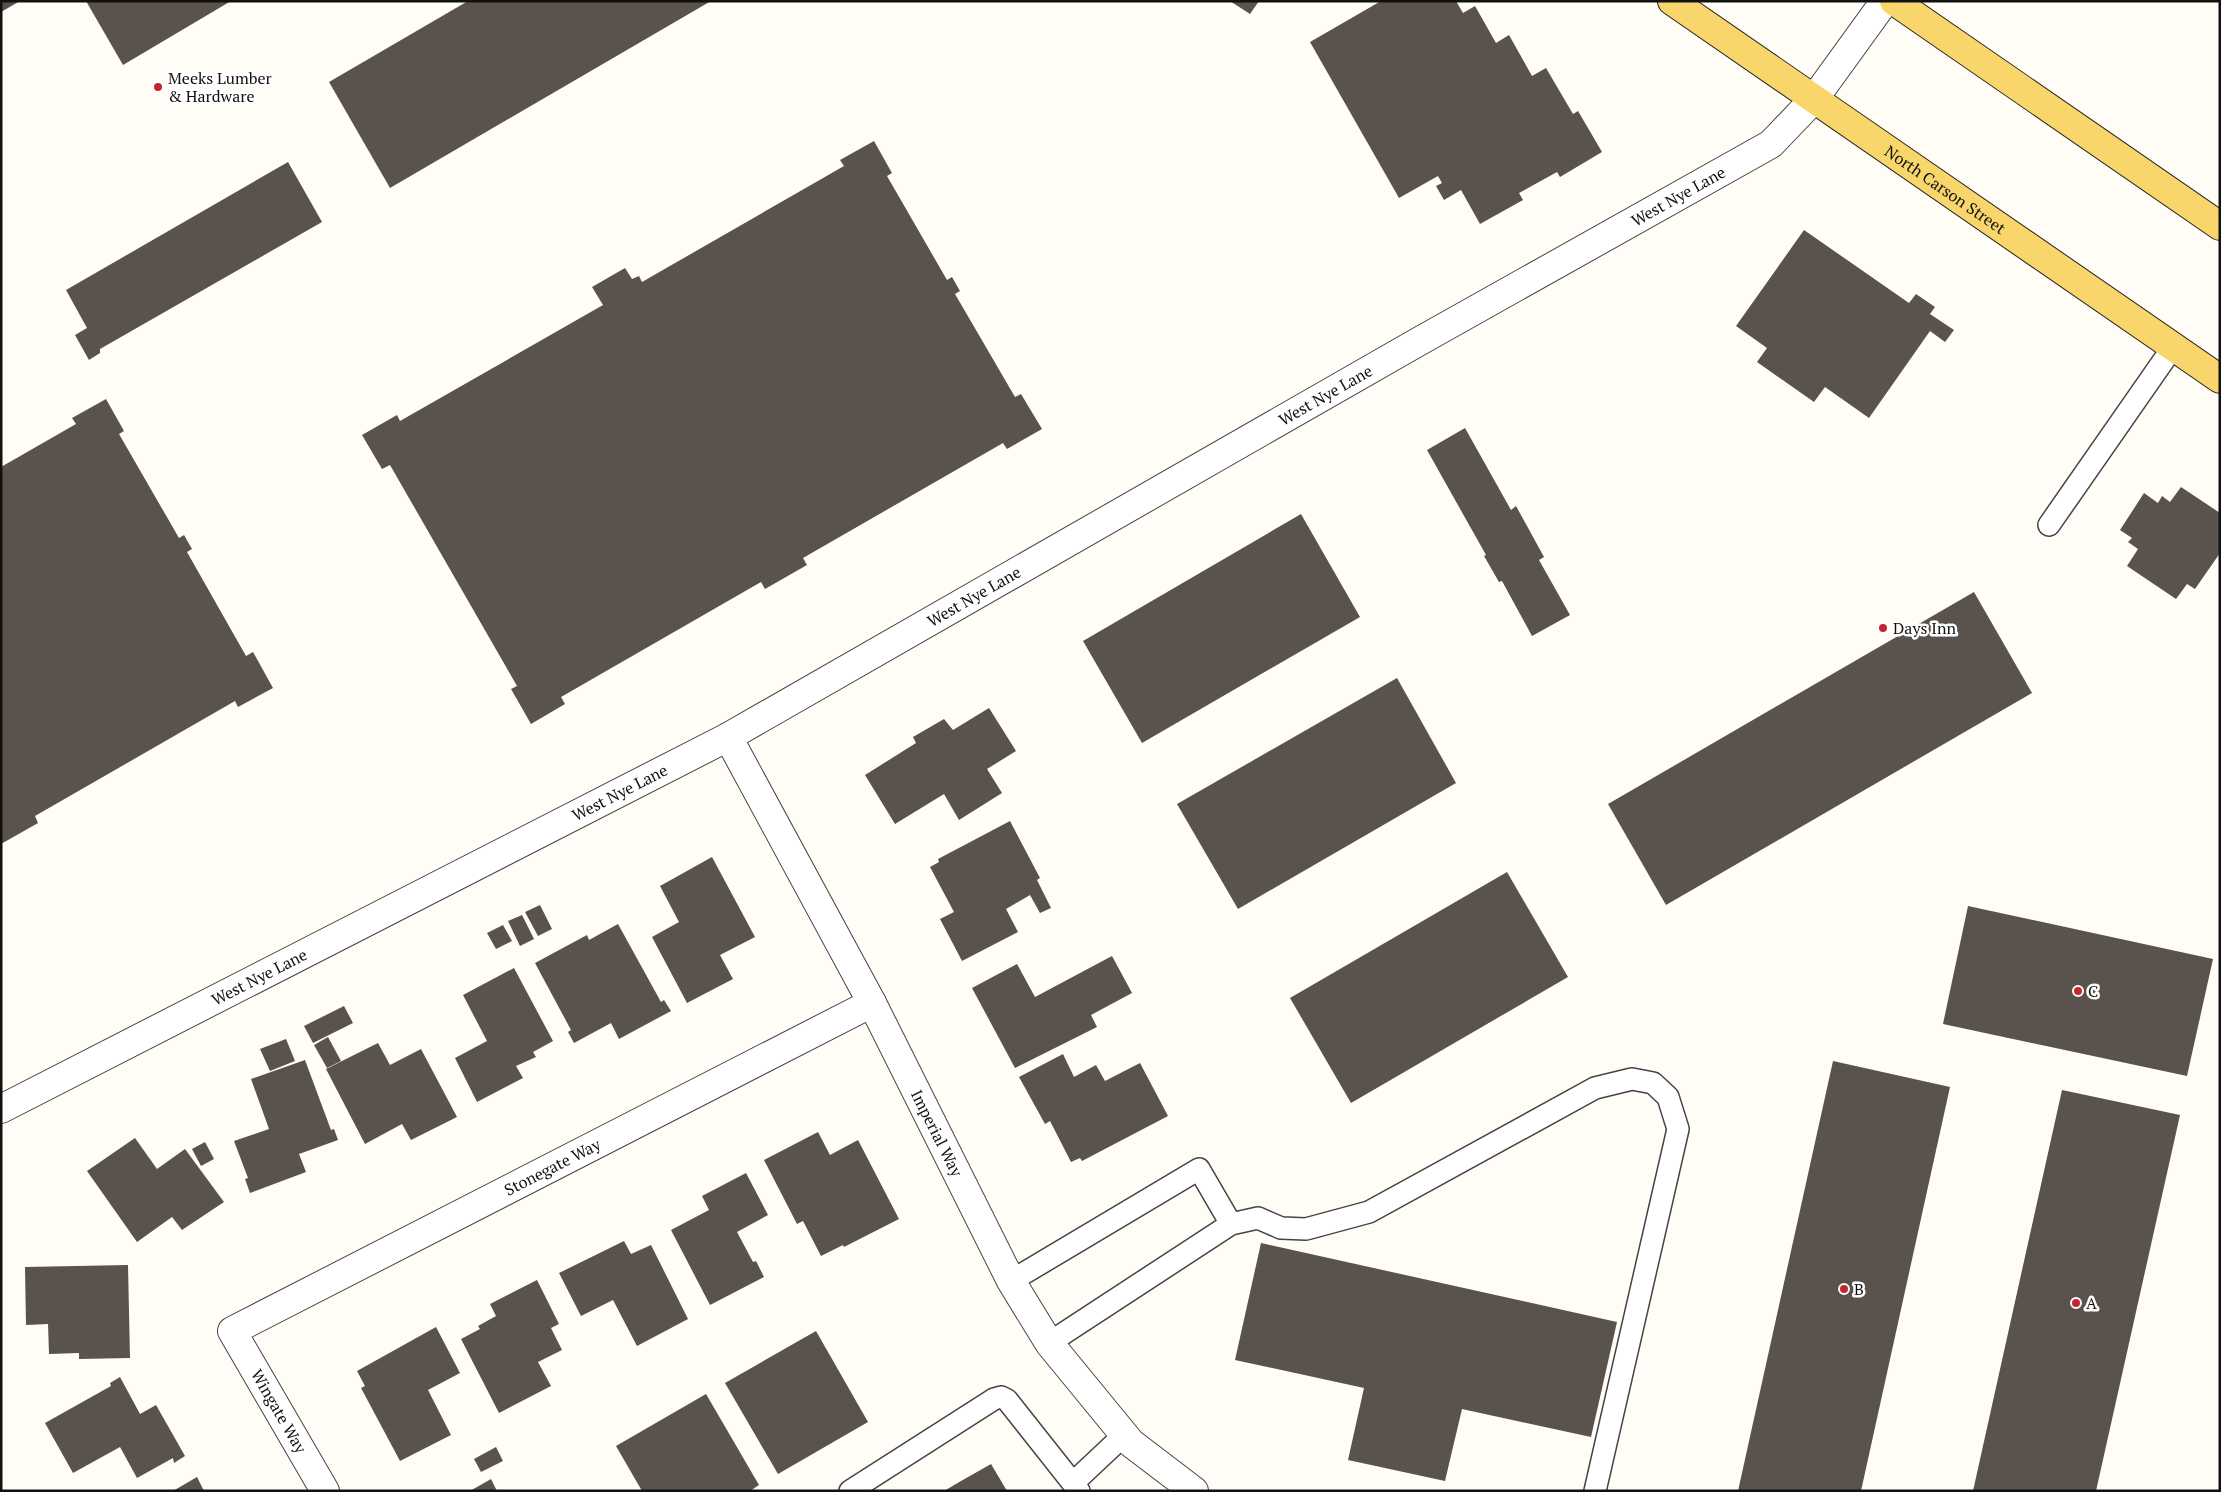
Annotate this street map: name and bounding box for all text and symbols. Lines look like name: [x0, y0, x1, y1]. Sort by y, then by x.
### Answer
place label: Meeks Lumber & Hardware: [168, 67, 273, 107]
marker: Meeks Lumber & Hardware: [152, 81, 164, 93]
street label: North Carson Street: [1880, 140, 2010, 239]
street label: West Nye Lane: [1627, 161, 1729, 231]
street label: West Nye Lane: [1275, 359, 1376, 431]
street label: West Nye Lane: [923, 561, 1025, 632]
place label: Days Inn: [1893, 617, 1956, 639]
marker: Days Inn: [1877, 622, 1889, 634]
street label: West Nye Lane: [568, 759, 671, 826]
street label: West Nye Lane: [208, 943, 311, 1011]
place label: C: [2088, 980, 2098, 1002]
marker: C: [2072, 985, 2084, 997]
street label: Imperial Way: [906, 1086, 968, 1181]
street label: Stonegate Way: [500, 1133, 605, 1201]
place label: B: [1854, 1278, 1864, 1300]
marker: B: [1838, 1283, 1850, 1295]
place label: A: [2086, 1292, 2097, 1314]
marker: A: [2070, 1297, 2082, 1309]
street label: Wingate Way: [246, 1365, 312, 1458]

